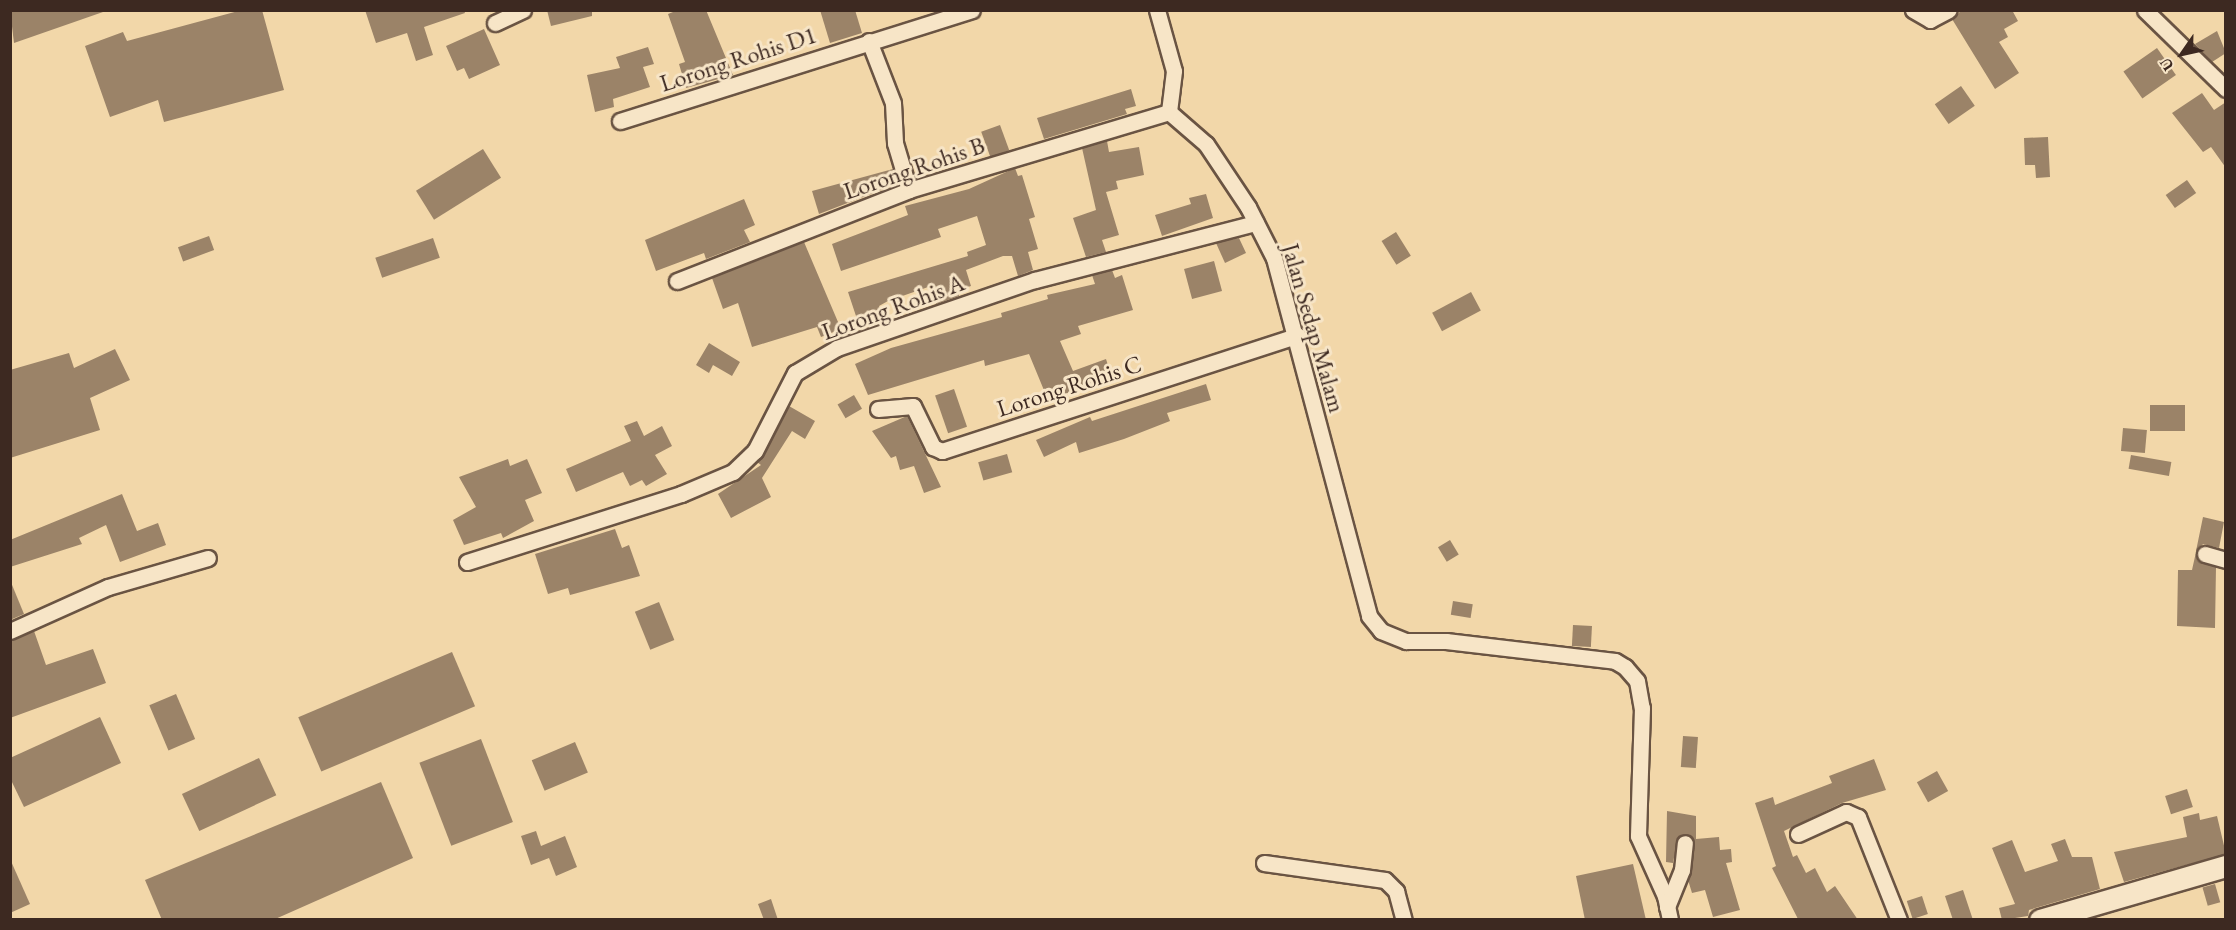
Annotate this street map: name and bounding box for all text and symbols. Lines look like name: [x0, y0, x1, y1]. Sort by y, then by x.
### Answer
street label: Lorong Rohis D1: [656, 20, 820, 98]
north arrow: [2152, 24, 2212, 84]
text: U: [2155, 54, 2179, 75]
street label: Lorong Rohis B: [840, 130, 988, 206]
street label: Jalan Sedap Malam: [1276, 240, 1352, 416]
street label: Lorong Rohis A: [818, 268, 968, 346]
street label: Lorong Rohis C: [993, 349, 1145, 423]

